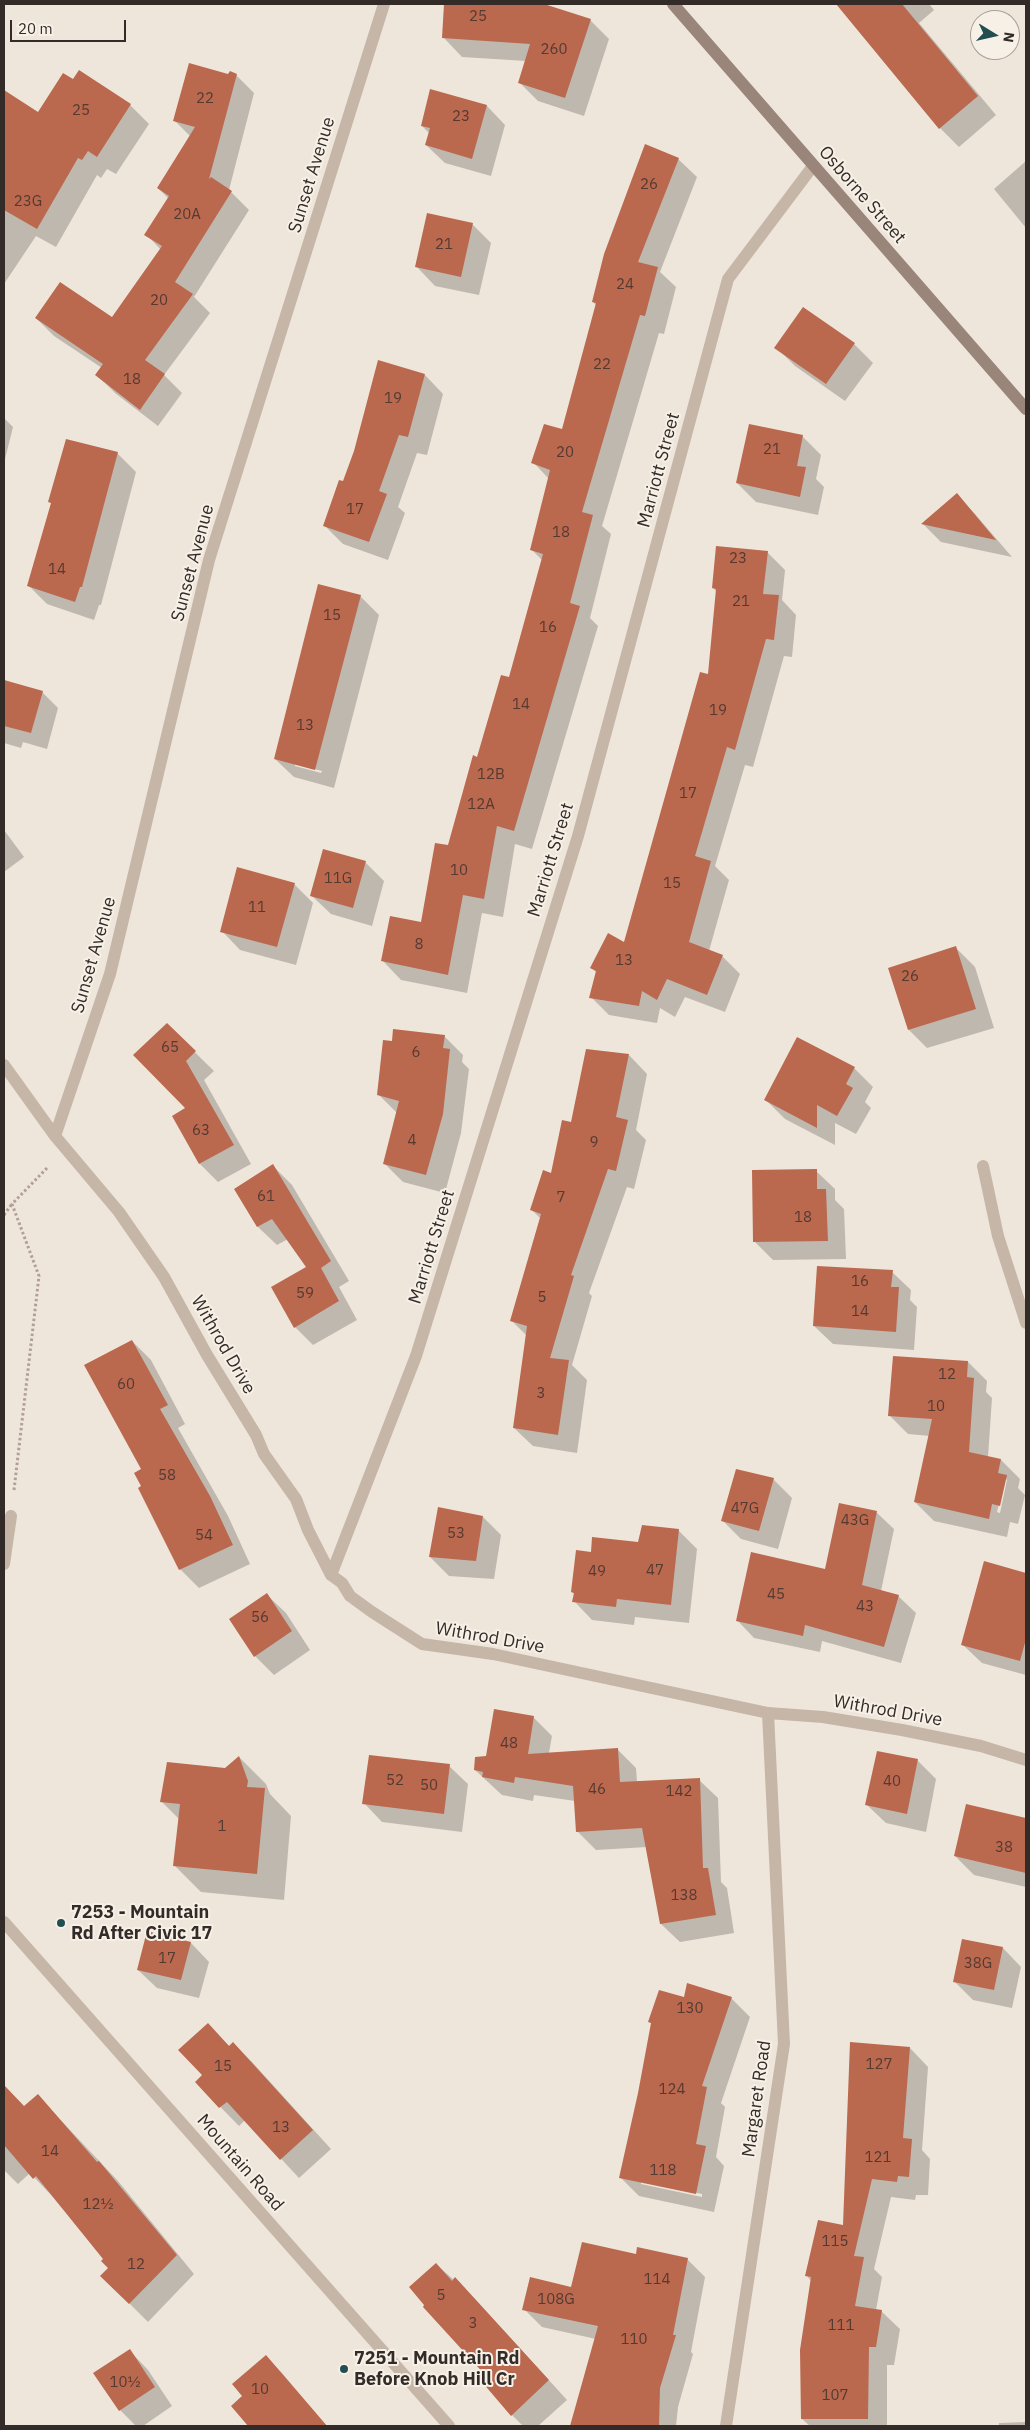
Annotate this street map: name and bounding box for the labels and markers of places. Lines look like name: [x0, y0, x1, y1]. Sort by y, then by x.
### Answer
place label: 7253 - Mountain Rd After Civic 17: [71, 1902, 212, 1945]
marker: 7253 - Mountain Rd After Civic 17: [55, 1917, 67, 1929]
place label: 7251 - Mountain Rd Before Knob Hill Cr: [354, 2348, 519, 2390]
marker: 7251 - Mountain Rd Before Knob Hill Cr: [338, 2363, 350, 2375]

